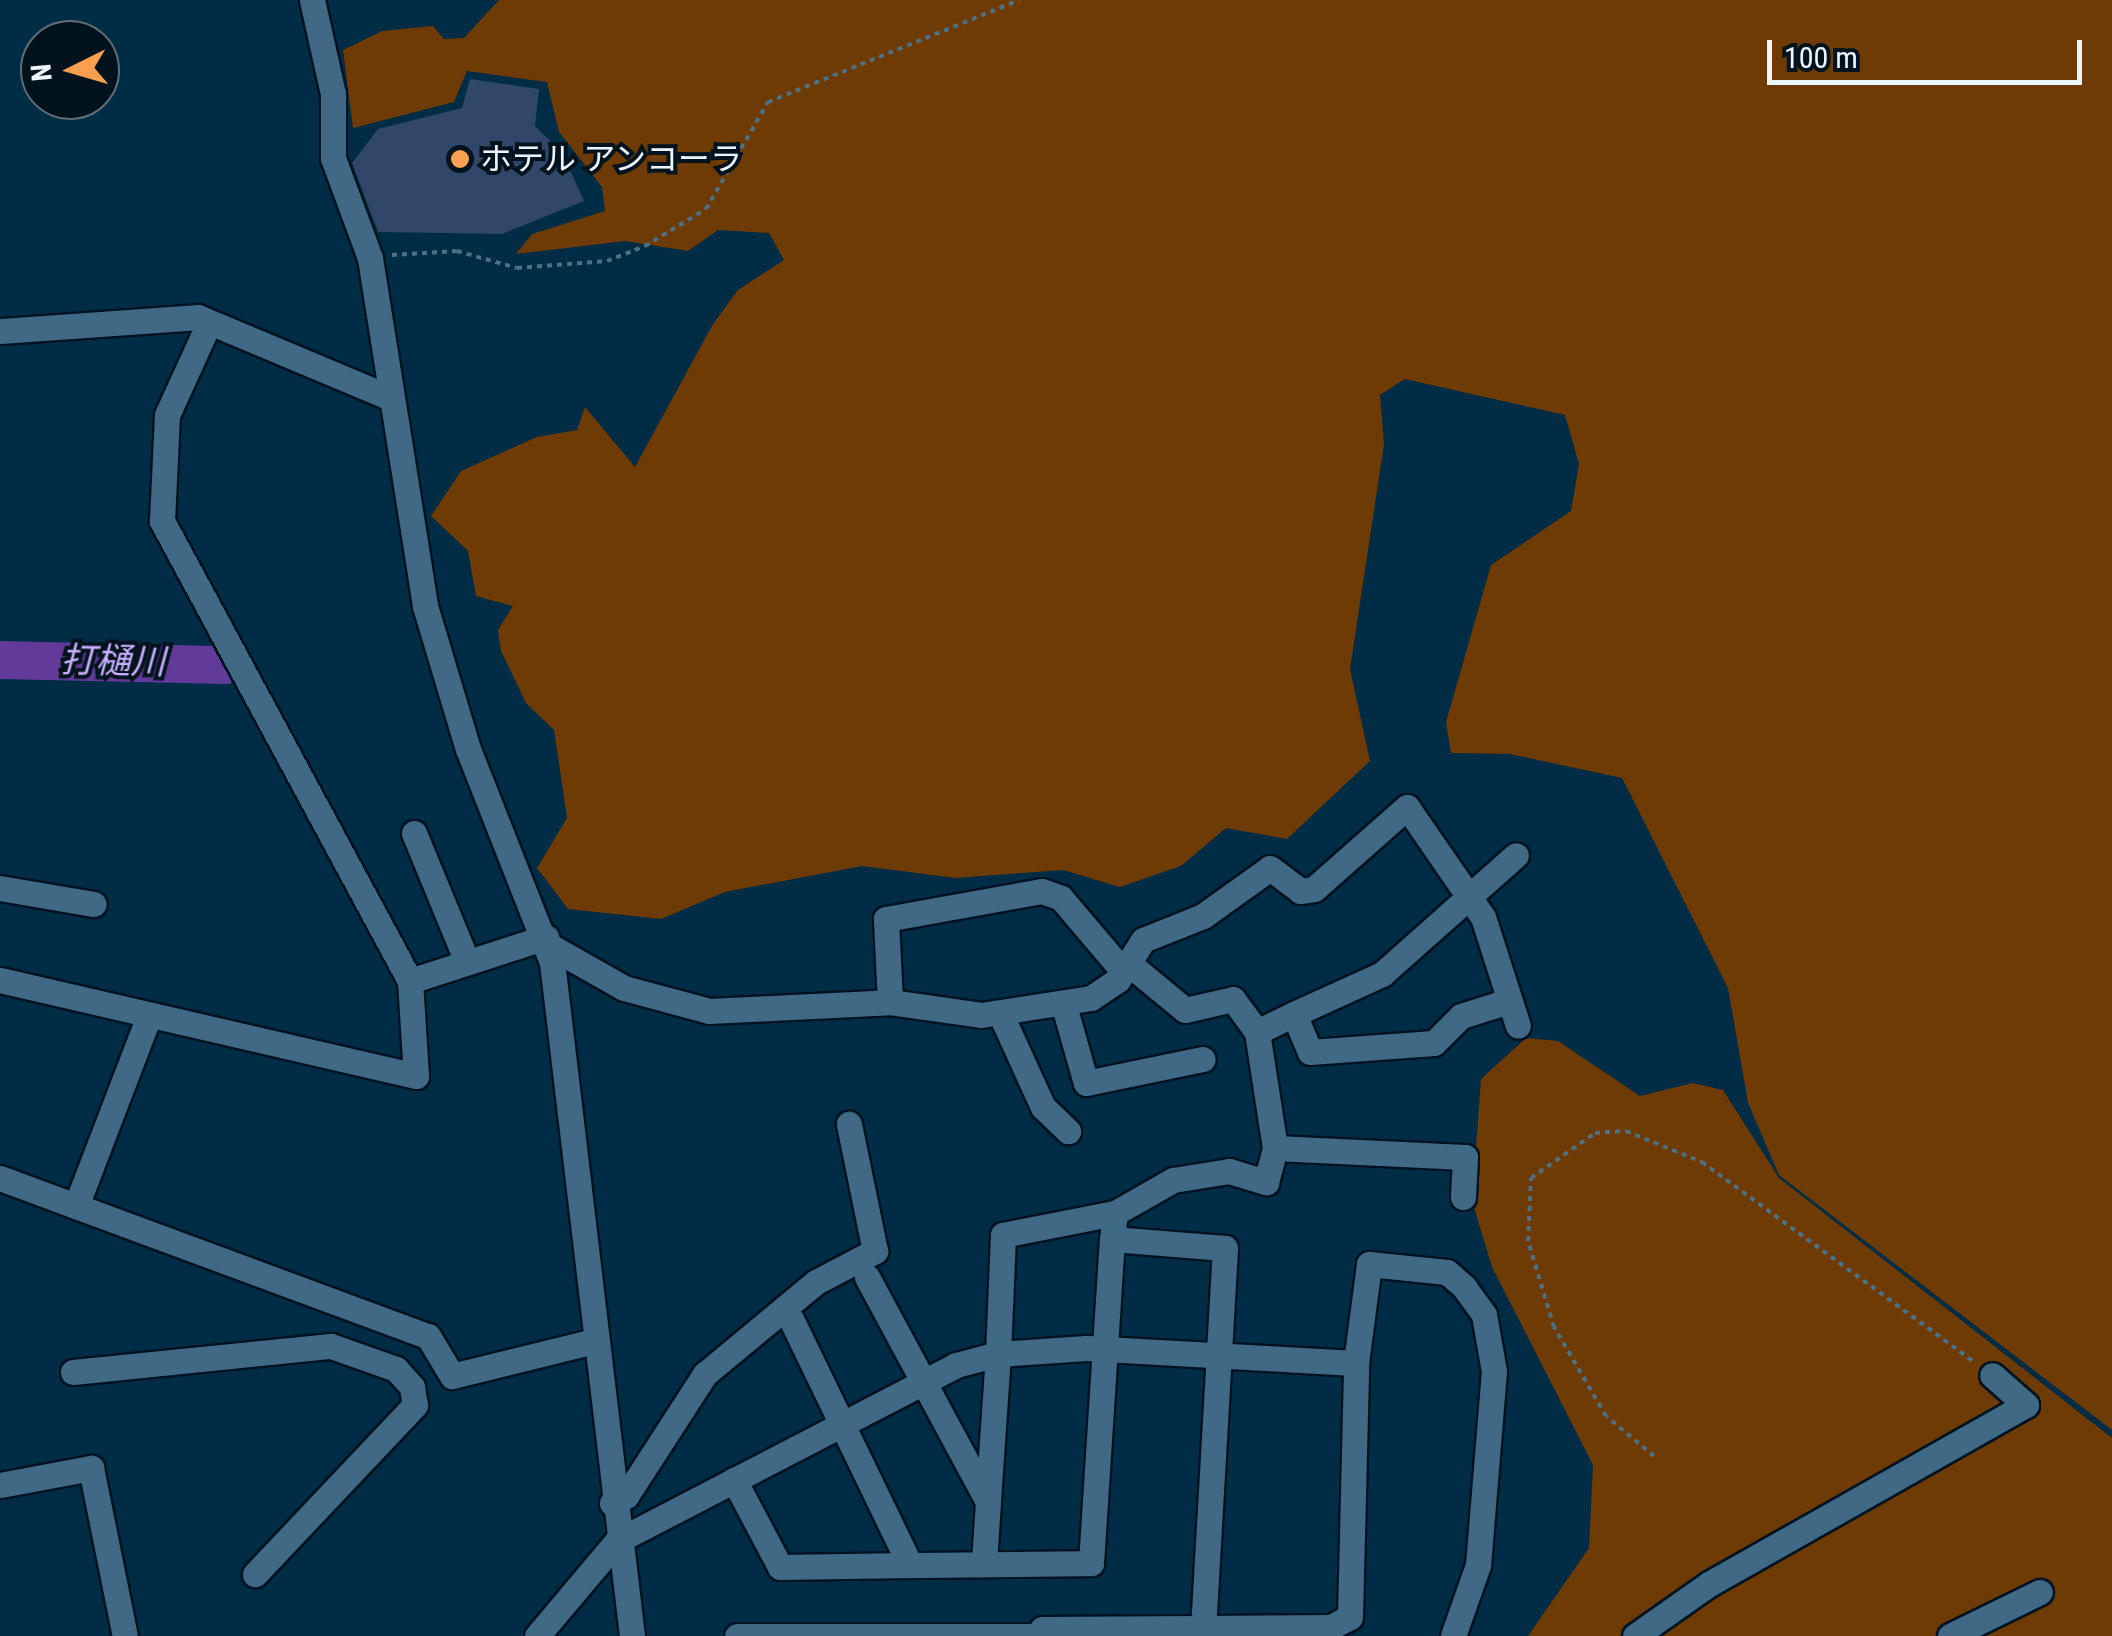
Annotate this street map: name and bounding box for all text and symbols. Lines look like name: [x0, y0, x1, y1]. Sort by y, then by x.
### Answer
north arrow: [20, 20, 120, 120]
scale bar: [1772, 20, 2087, 82]
text: 100 m: [1784, 40, 1858, 75]
text: N: [24, 63, 59, 82]
place label: ホテル アンコーラ: [480, 140, 743, 178]
marker: ホテル アンコーラ: [449, 148, 471, 170]
water label: 打樋川: [60, 640, 166, 684]

